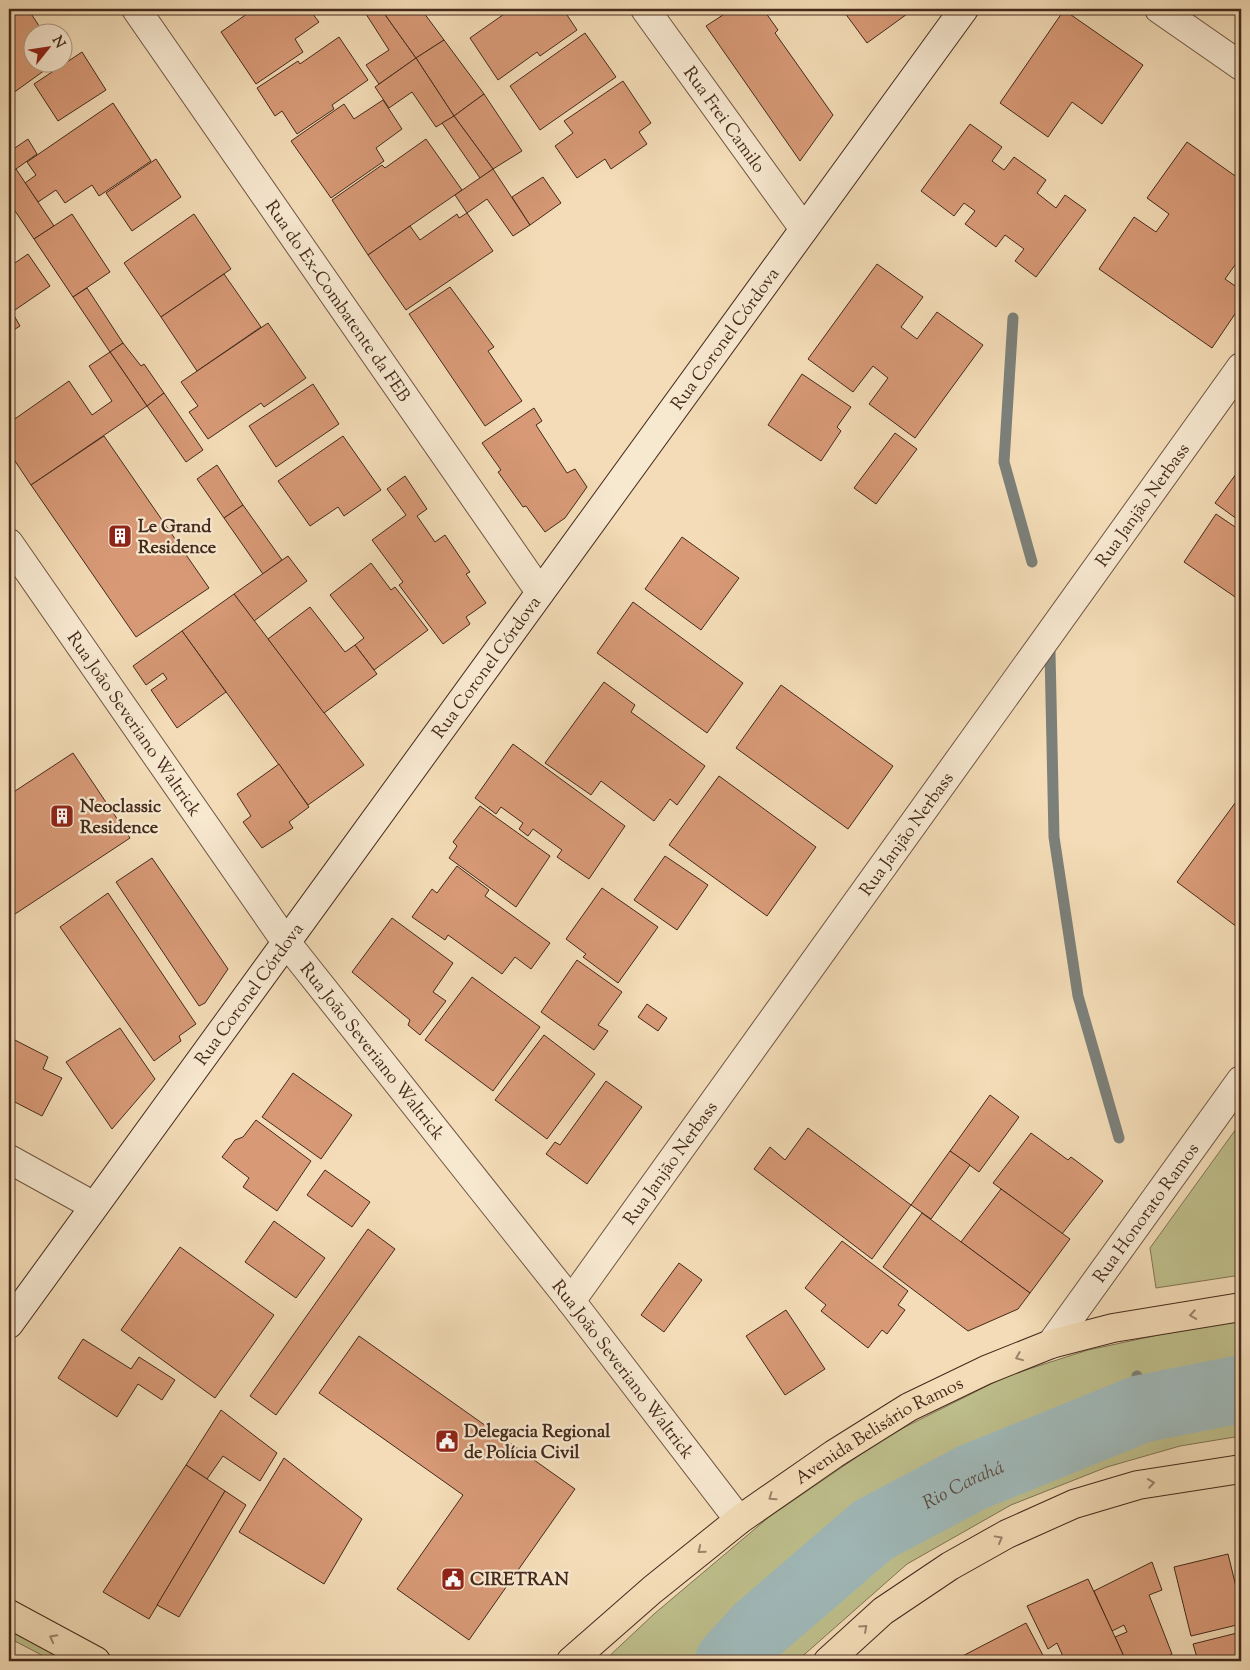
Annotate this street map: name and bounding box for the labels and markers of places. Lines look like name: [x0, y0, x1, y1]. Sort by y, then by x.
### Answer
place label: Le Grand Residence: [138, 515, 217, 562]
building icon: Le Grand Residence: [107, 523, 133, 549]
place label: Neoclassic Residence: [80, 795, 162, 842]
building icon: Neoclassic Residence: [49, 803, 75, 829]
place label: Delegacia Regional de Polícia Civil: [464, 1420, 611, 1467]
public building icon: Delegacia Regional de Polícia Civil: [434, 1428, 460, 1454]
public building icon: CIRETRAN: [440, 1566, 466, 1592]
place label: CIRETRAN: [470, 1568, 569, 1594]

